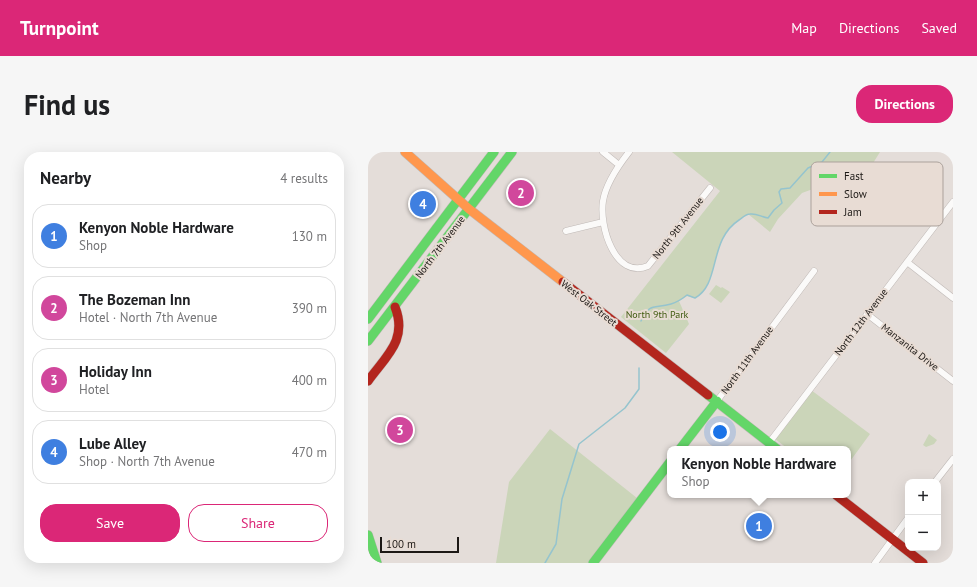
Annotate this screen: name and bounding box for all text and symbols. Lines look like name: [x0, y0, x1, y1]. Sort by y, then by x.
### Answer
text: Turnpoint: [20, 16, 99, 40]
text: Map: [791, 19, 817, 37]
text: Directions: [839, 19, 899, 37]
text: Saved: [921, 19, 957, 37]
button: Directions: [856, 85, 953, 123]
text: Find us: [24, 86, 110, 123]
legend: [811, 162, 943, 226]
text: Nearby: [40, 167, 91, 189]
text: Fast: [844, 169, 864, 183]
text: 4 results: [280, 170, 328, 187]
pin: 2: [508, 178, 534, 208]
text: Slow: [844, 187, 867, 201]
pin: 4: [410, 189, 436, 219]
street label: North 9th Avenue: [650, 194, 706, 262]
text: Jam: [843, 205, 862, 219]
street label: North 7th Avenue: [412, 213, 468, 281]
text: Kenyon Noble Hardware: [79, 218, 234, 237]
text: 1: [50, 228, 58, 245]
text: 130 m: [292, 228, 327, 245]
text: Shop: [79, 237, 107, 254]
street label: West Oak Street: [558, 277, 620, 329]
street label: North 12th Avenue: [832, 286, 890, 358]
text: The Bozeman Inn: [79, 290, 190, 309]
text: 2: [50, 300, 58, 317]
text: 390 m: [292, 300, 327, 317]
park label: North 9th Park: [626, 308, 689, 321]
text: Hotel · North 7th Avenue: [79, 309, 217, 326]
street label: Manzanita Drive: [879, 321, 941, 373]
street label: North 11th Avenue: [718, 324, 776, 396]
text: Holiday Inn: [79, 362, 152, 381]
text: 3: [50, 372, 58, 389]
text: 400 m: [292, 372, 327, 389]
text: Hotel: [79, 381, 109, 398]
pin: 3: [387, 415, 413, 445]
your location: [710, 422, 730, 442]
text: Lube Alley: [79, 434, 146, 453]
text: 4: [50, 444, 58, 461]
text: 470 m: [292, 444, 327, 461]
popup: [667, 446, 851, 498]
text: Shop · North 7th Avenue: [79, 453, 215, 470]
text: Kenyon Noble Hardware: [682, 454, 836, 473]
text: Shop: [682, 473, 710, 490]
map controls: [905, 479, 941, 551]
button: +: [905, 479, 941, 515]
button: Save: [40, 504, 180, 542]
button: Share: [188, 504, 328, 542]
pin: 1: [746, 511, 772, 541]
button: −: [905, 515, 941, 551]
scale bar: [380, 535, 459, 554]
text: 100 m: [386, 537, 416, 551]

